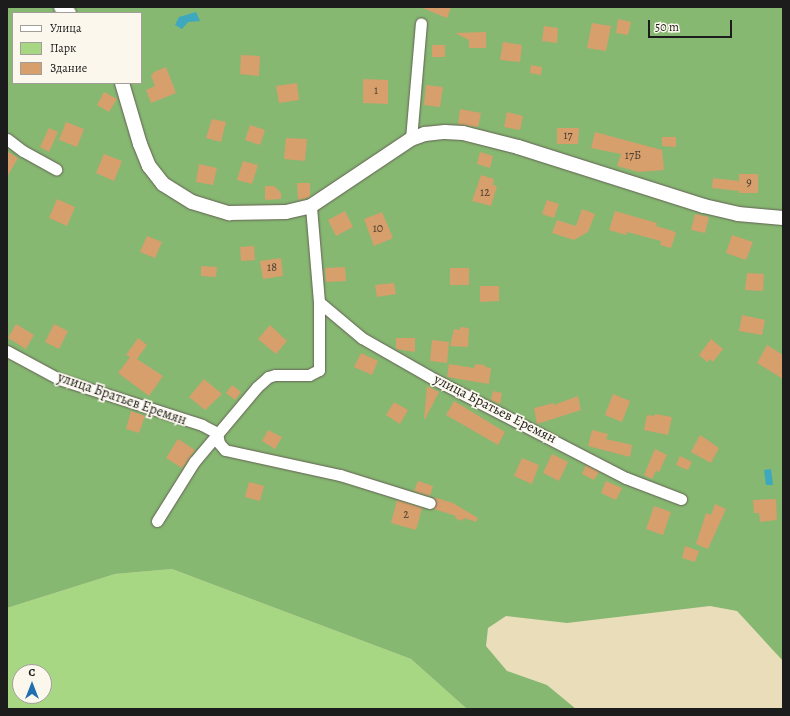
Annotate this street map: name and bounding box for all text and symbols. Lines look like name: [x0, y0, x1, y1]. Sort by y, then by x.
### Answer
legend: [12, 12, 142, 84]
scale bar: [650, 12, 734, 38]
text: 50 m: [655, 19, 679, 35]
text: Улица: [50, 20, 81, 36]
text: Парк: [50, 40, 76, 56]
text: Здание: [50, 60, 87, 76]
house number: 1: [374, 84, 378, 98]
house number: 17: [563, 129, 573, 143]
house number: 17Б: [625, 149, 641, 163]
house number: 9: [746, 176, 752, 190]
house number: 12: [480, 186, 490, 200]
house number: 10: [373, 222, 383, 236]
house number: 18: [267, 261, 277, 275]
street label: улица Братьев Еремян: [55, 369, 189, 429]
street label: улица Братьев Еремян: [431, 371, 559, 447]
house number: 2: [403, 508, 409, 522]
north arrow: [12, 664, 52, 704]
text: С: [29, 665, 35, 680]

